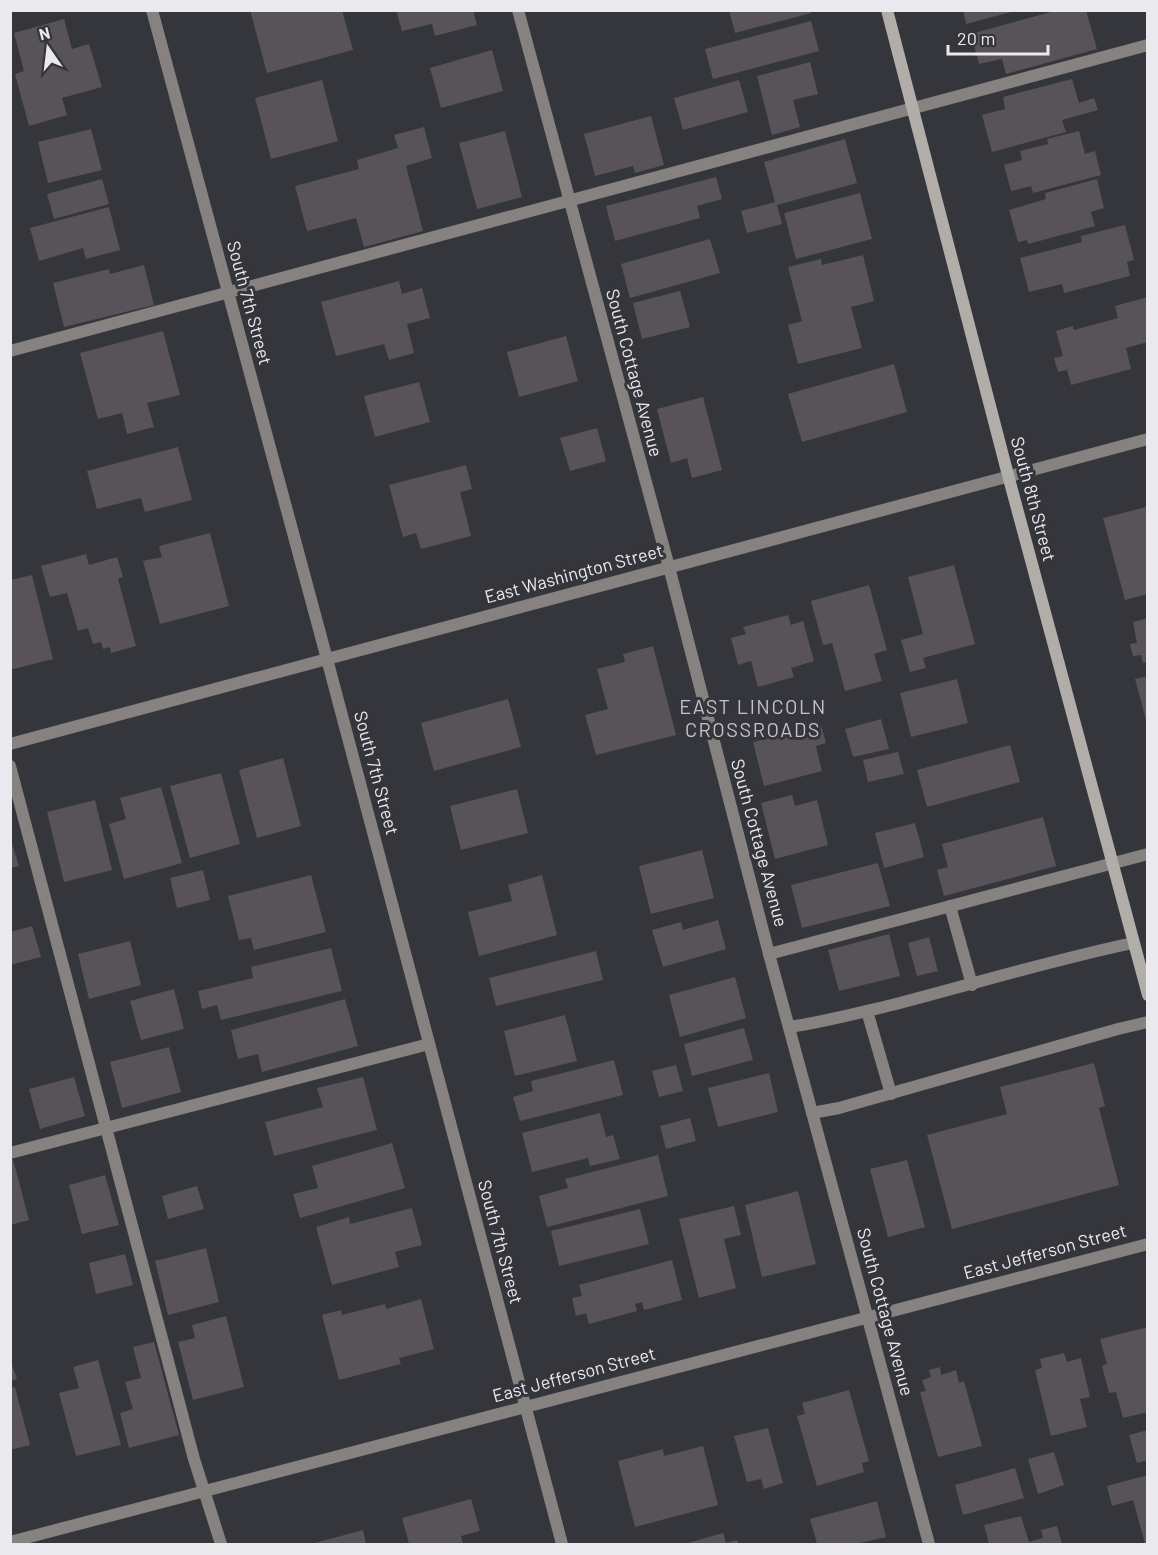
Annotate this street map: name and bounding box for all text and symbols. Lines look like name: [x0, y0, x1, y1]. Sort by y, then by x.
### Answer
north arrow: [18, 18, 78, 78]
scale bar: [948, 18, 1048, 56]
text: N: [37, 22, 52, 43]
text: 20 m: [957, 27, 995, 49]
street label: South 7th Street: [223, 238, 277, 367]
street label: South Cottage Avenue: [602, 286, 668, 459]
street label: South 8th Street: [1007, 434, 1061, 564]
street label: East Washington Street: [482, 539, 665, 607]
district label: EAST LINCOLN CROSSROADS: [679, 694, 827, 741]
street label: South 7th Street: [350, 708, 404, 837]
street label: South Cottage Avenue: [727, 756, 793, 929]
street label: South 7th Street: [474, 1177, 528, 1306]
street label: East Jefferson Street: [961, 1219, 1129, 1283]
street label: South Cottage Avenue: [853, 1225, 919, 1398]
street label: East Jefferson Street: [490, 1342, 658, 1406]

